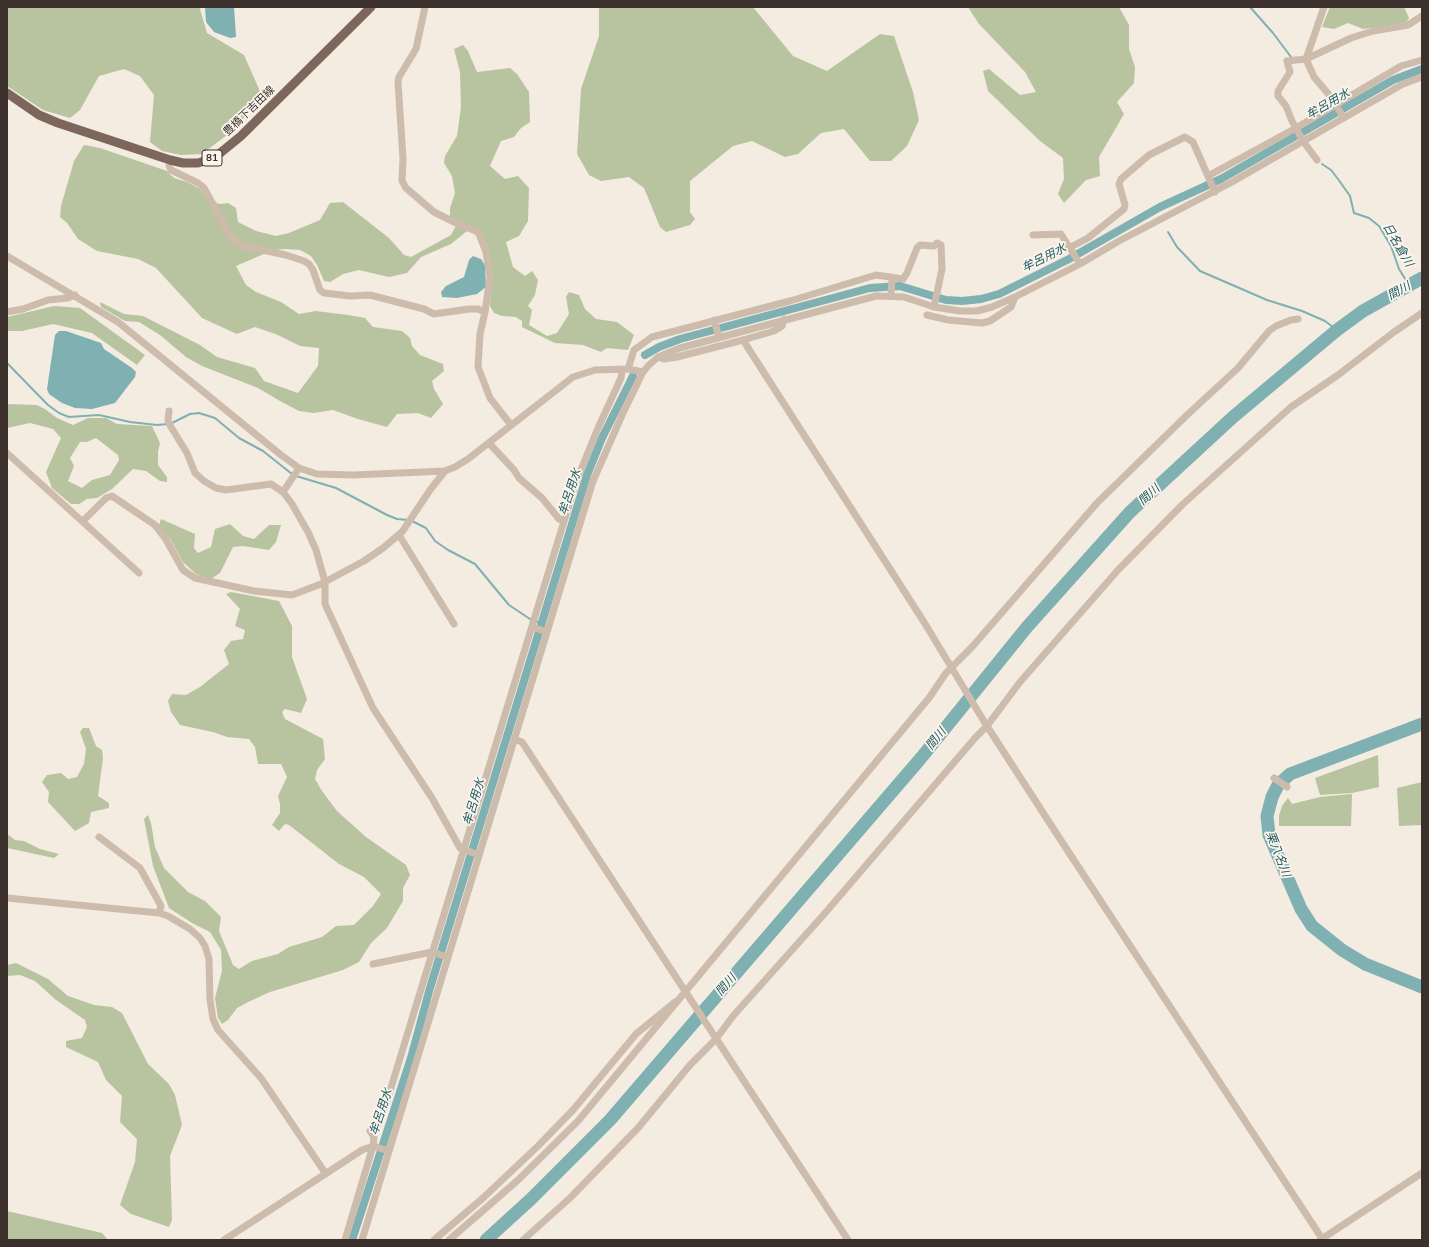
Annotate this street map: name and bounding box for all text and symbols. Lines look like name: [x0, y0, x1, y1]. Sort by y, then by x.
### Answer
street label: 豊橋下吉田線: [221, 83, 277, 139]
water label: 牟呂用水: [1304, 86, 1352, 122]
road number: 81: [202, 150, 222, 166]
water label: 日名倉川: [1380, 221, 1416, 269]
water label: 牟呂用水: [1019, 241, 1069, 275]
water label: 間川: [1385, 279, 1413, 303]
water label: 牟呂用水: [556, 467, 584, 517]
water label: 間川: [1135, 482, 1163, 508]
water label: 間川: [923, 725, 949, 753]
water label: 牟呂用水: [460, 777, 488, 827]
water label: 栗八名川: [1263, 829, 1293, 879]
water label: 間川: [713, 971, 739, 999]
water label: 牟呂用水: [367, 1087, 395, 1137]

